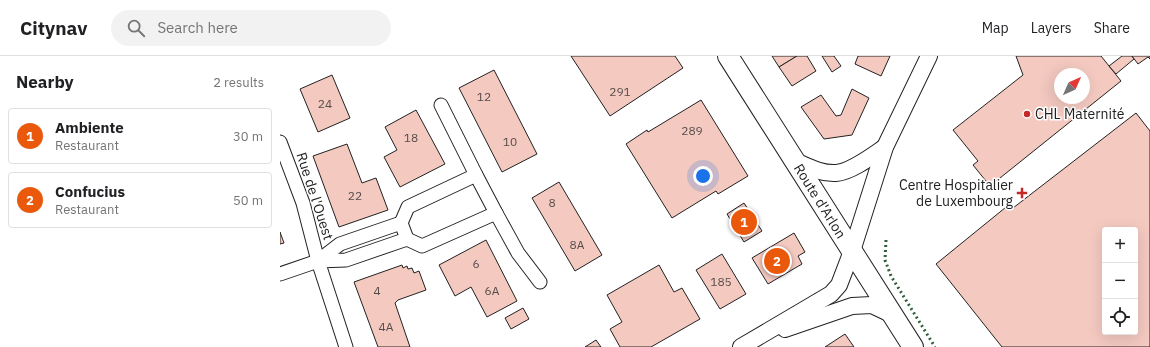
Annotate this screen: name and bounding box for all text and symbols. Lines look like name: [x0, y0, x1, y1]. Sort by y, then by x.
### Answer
search box: [111, 10, 391, 46]
text: Citynav: [20, 16, 87, 40]
icon: search: [125, 17, 147, 39]
text: Search here: [157, 18, 238, 37]
text: Map: [982, 19, 1009, 37]
text: Layers: [1031, 19, 1072, 37]
text: Share: [1094, 19, 1130, 37]
north arrow: [1054, 68, 1090, 104]
text: Nearby: [16, 71, 74, 93]
text: 2 results: [213, 74, 264, 91]
house number: 291: [609, 84, 631, 99]
house number: 12: [477, 89, 491, 104]
house number: 24: [318, 96, 332, 111]
place label: CHL Maternité: [1035, 105, 1125, 123]
marker: CHL Maternité: [1022, 109, 1032, 119]
text: Ambiente: [55, 118, 124, 137]
house number: 289: [681, 123, 703, 138]
text: 1: [26, 128, 34, 145]
text: 30 m: [233, 128, 263, 145]
house number: 18: [404, 130, 418, 145]
house number: 10: [503, 134, 517, 149]
text: Restaurant: [55, 137, 119, 154]
street label: Rue de l'Ouest: [292, 150, 338, 242]
street label: Route d'Arlon: [790, 160, 850, 242]
your location: [693, 166, 713, 186]
place label: Centre Hospitalier de Luxembourg: [899, 176, 1014, 210]
text: Confucius: [55, 182, 125, 201]
marker: Centre Hospitalier de Luxembourg: [1016, 187, 1028, 199]
house number: 22: [348, 188, 362, 203]
text: 2: [26, 192, 34, 209]
text: 50 m: [233, 192, 263, 209]
house number: 8: [548, 195, 556, 210]
text: Restaurant: [55, 201, 119, 218]
pin: 1: [731, 207, 757, 237]
map controls: [1102, 227, 1138, 335]
button: +: [1102, 227, 1138, 263]
house number: 8A: [570, 237, 585, 252]
pin: 2: [764, 246, 790, 276]
house number: 6: [472, 256, 480, 271]
button: −: [1102, 263, 1138, 299]
house number: 185: [710, 274, 732, 289]
house number: 4: [373, 283, 381, 298]
house number: 6A: [485, 283, 500, 298]
button: locate: [1102, 299, 1138, 335]
house number: 4A: [379, 319, 394, 334]

